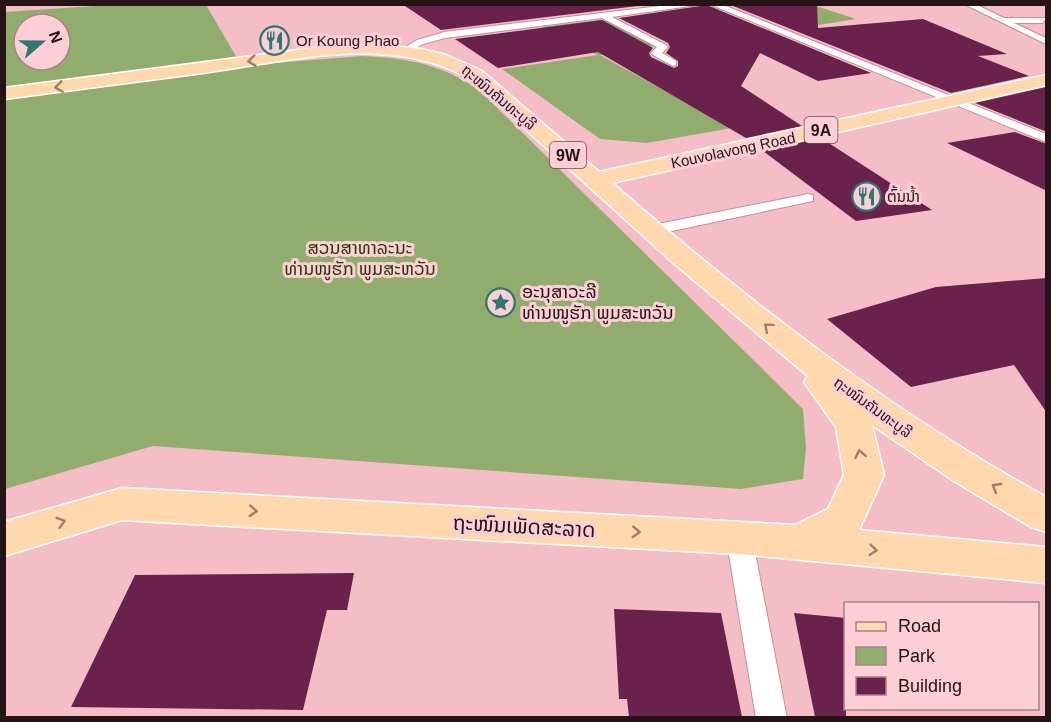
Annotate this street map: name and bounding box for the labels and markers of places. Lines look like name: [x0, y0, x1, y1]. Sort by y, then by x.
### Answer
restaurant icon: Or Koung Phao: [259, 24, 291, 56]
place label: Or Koung Phao: [296, 32, 399, 49]
restaurant icon: ຕົ້ນນໍ້າ: [850, 180, 882, 212]
place label: ຕົ້ນນໍ້າ: [887, 185, 920, 205]
place label: ອະນຸສາວະລີ ທ່ານໜູຮັກ ພູມສະຫວັນ: [522, 282, 674, 325]
place icon: ອະນຸສາວະລີ ທ່ານໜູຮັກ ພູມສະຫວັນ: [485, 286, 517, 318]

